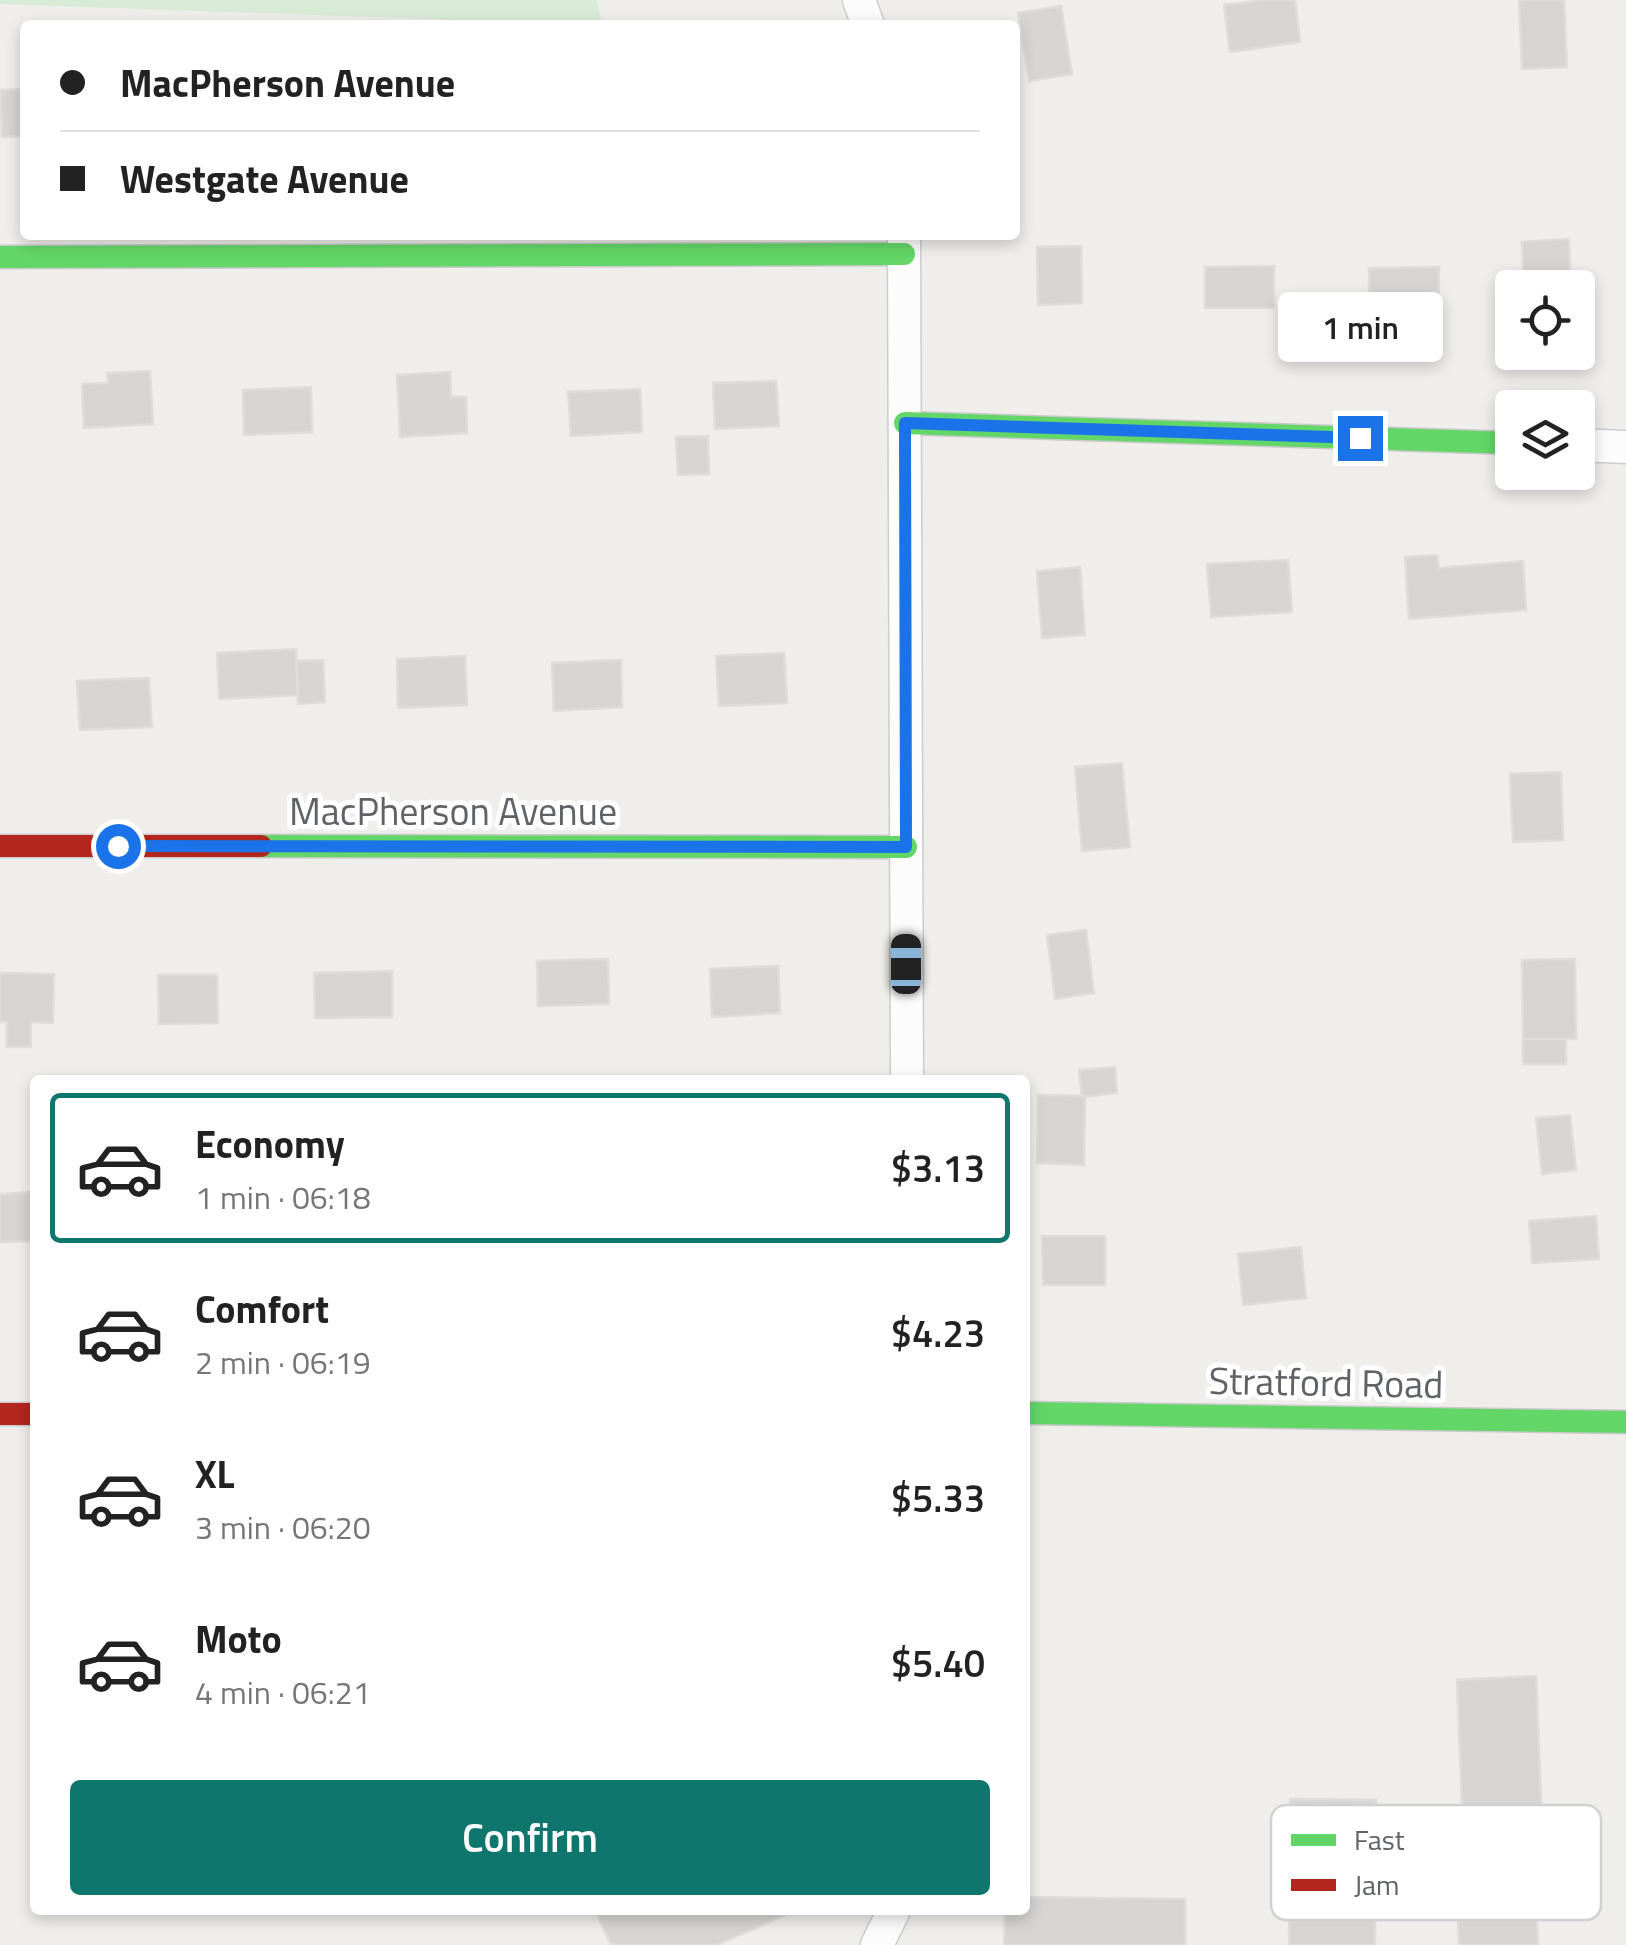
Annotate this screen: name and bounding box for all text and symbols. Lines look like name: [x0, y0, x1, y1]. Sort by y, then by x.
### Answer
text: MacPherson Avenue: [120, 54, 455, 112]
text: Westgate Avenue: [120, 150, 409, 208]
map controls: [1495, 270, 1595, 490]
button: locate: [1495, 270, 1595, 370]
callout: 1 min: [1278, 293, 1442, 363]
text: 1 min: [1322, 303, 1399, 351]
button: layers: [1495, 390, 1595, 490]
route end: [1338, 416, 1383, 461]
street label: MacPherson Avenue: [289, 782, 617, 840]
route start: [96, 824, 141, 869]
car: [891, 934, 921, 994]
text: Economy: [195, 1115, 345, 1173]
icon: car: [75, 1123, 165, 1213]
text: $3.13: [891, 1139, 985, 1197]
text: 1 min · 06:18: [195, 1173, 371, 1221]
text: Comfort: [195, 1280, 329, 1338]
icon: car: [75, 1288, 165, 1378]
text: $4.23: [891, 1304, 985, 1362]
text: 2 min · 06:19: [195, 1338, 371, 1386]
street label: Stratford Road: [1208, 1351, 1444, 1413]
text: XL: [195, 1445, 235, 1503]
icon: car: [75, 1453, 165, 1543]
text: $5.33: [891, 1469, 985, 1527]
text: 3 min · 06:20: [195, 1503, 371, 1551]
text: Moto: [195, 1610, 282, 1668]
icon: car: [75, 1618, 165, 1708]
text: $5.40: [891, 1634, 985, 1692]
text: 4 min · 06:21: [195, 1668, 371, 1716]
button: Confirm: [70, 1780, 990, 1895]
legend: [1271, 1805, 1601, 1920]
text: Fast: [1354, 1818, 1405, 1861]
text: Jam: [1354, 1863, 1400, 1906]

